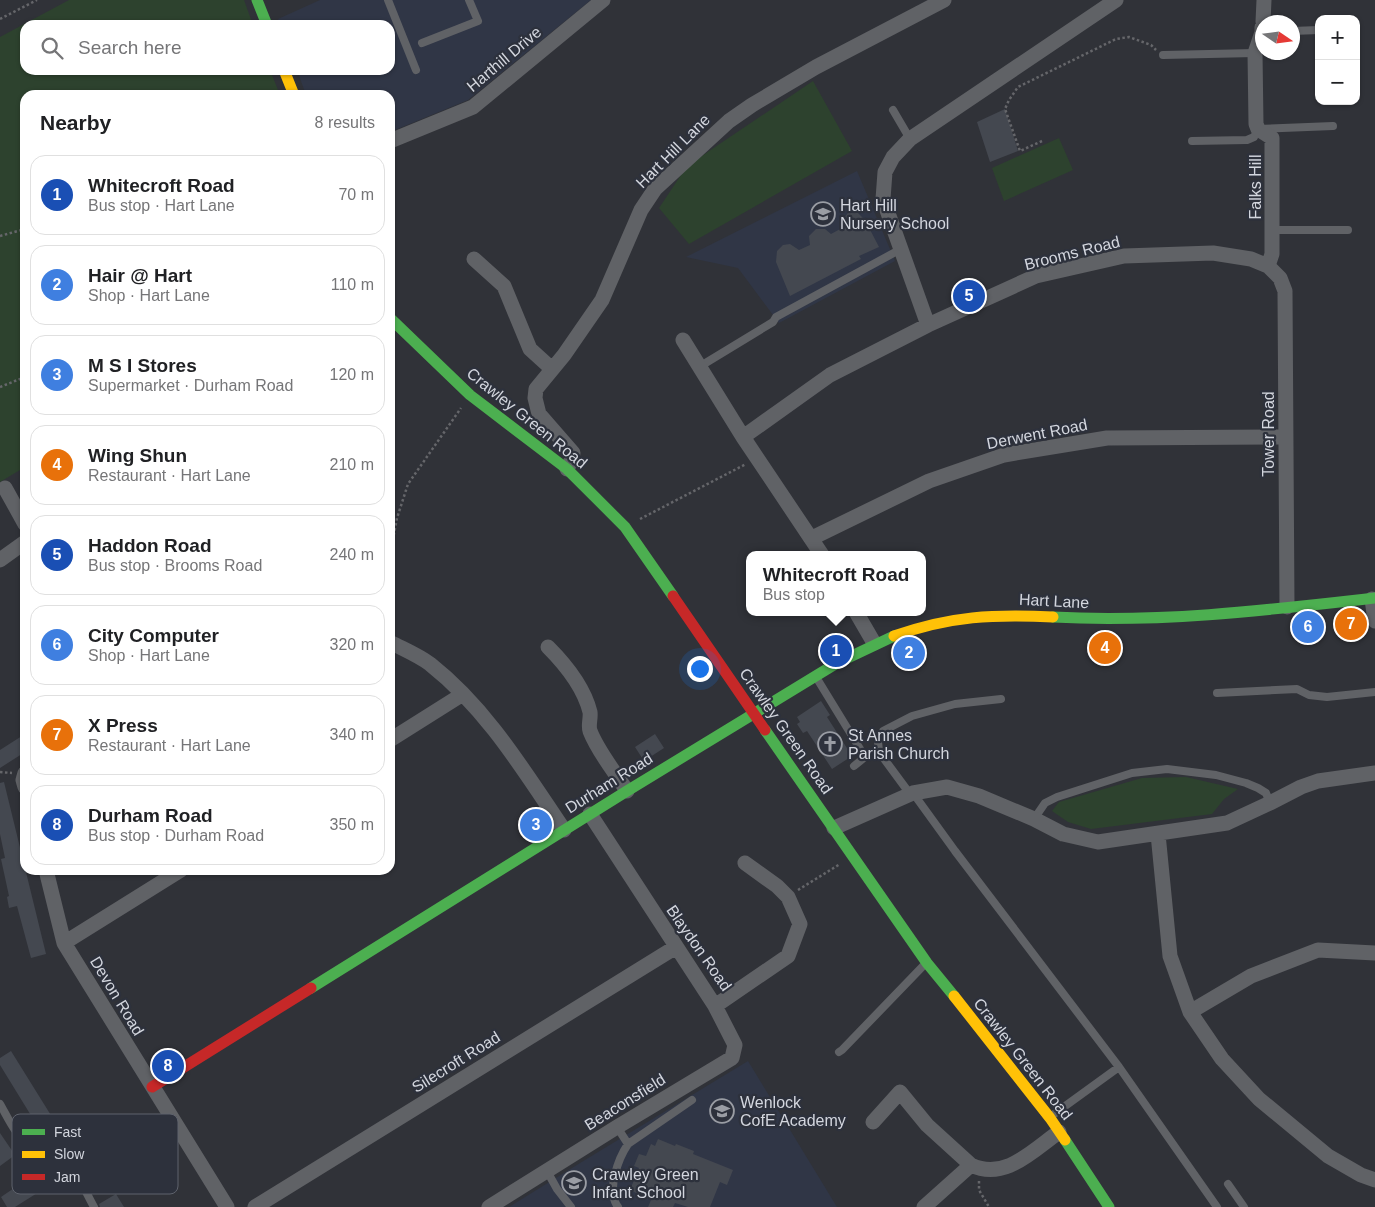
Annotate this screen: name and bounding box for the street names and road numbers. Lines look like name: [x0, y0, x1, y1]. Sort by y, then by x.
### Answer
street label: Harthill Drive: [463, 23, 545, 95]
street label: Hart Hill Lane: [633, 111, 713, 191]
street label: Falks Hill: [1247, 155, 1264, 219]
street label: Brooms Road: [1022, 233, 1122, 273]
street label: Crawley Green Road: [464, 364, 590, 472]
street label: Tower Road: [1260, 391, 1277, 477]
street label: Derwent Road: [985, 416, 1089, 452]
street label: Hart Lane: [1018, 591, 1090, 611]
street label: Crawley Green Road: [736, 665, 836, 797]
street label: Durham Road: [562, 749, 656, 817]
street label: Blaydon Road: [663, 902, 735, 994]
street label: Devon Road: [87, 953, 147, 1039]
street label: Crawley Green Road: [970, 995, 1076, 1123]
street label: Silecroft Road: [409, 1028, 503, 1096]
street label: Beaconsfield: [582, 1071, 668, 1133]

